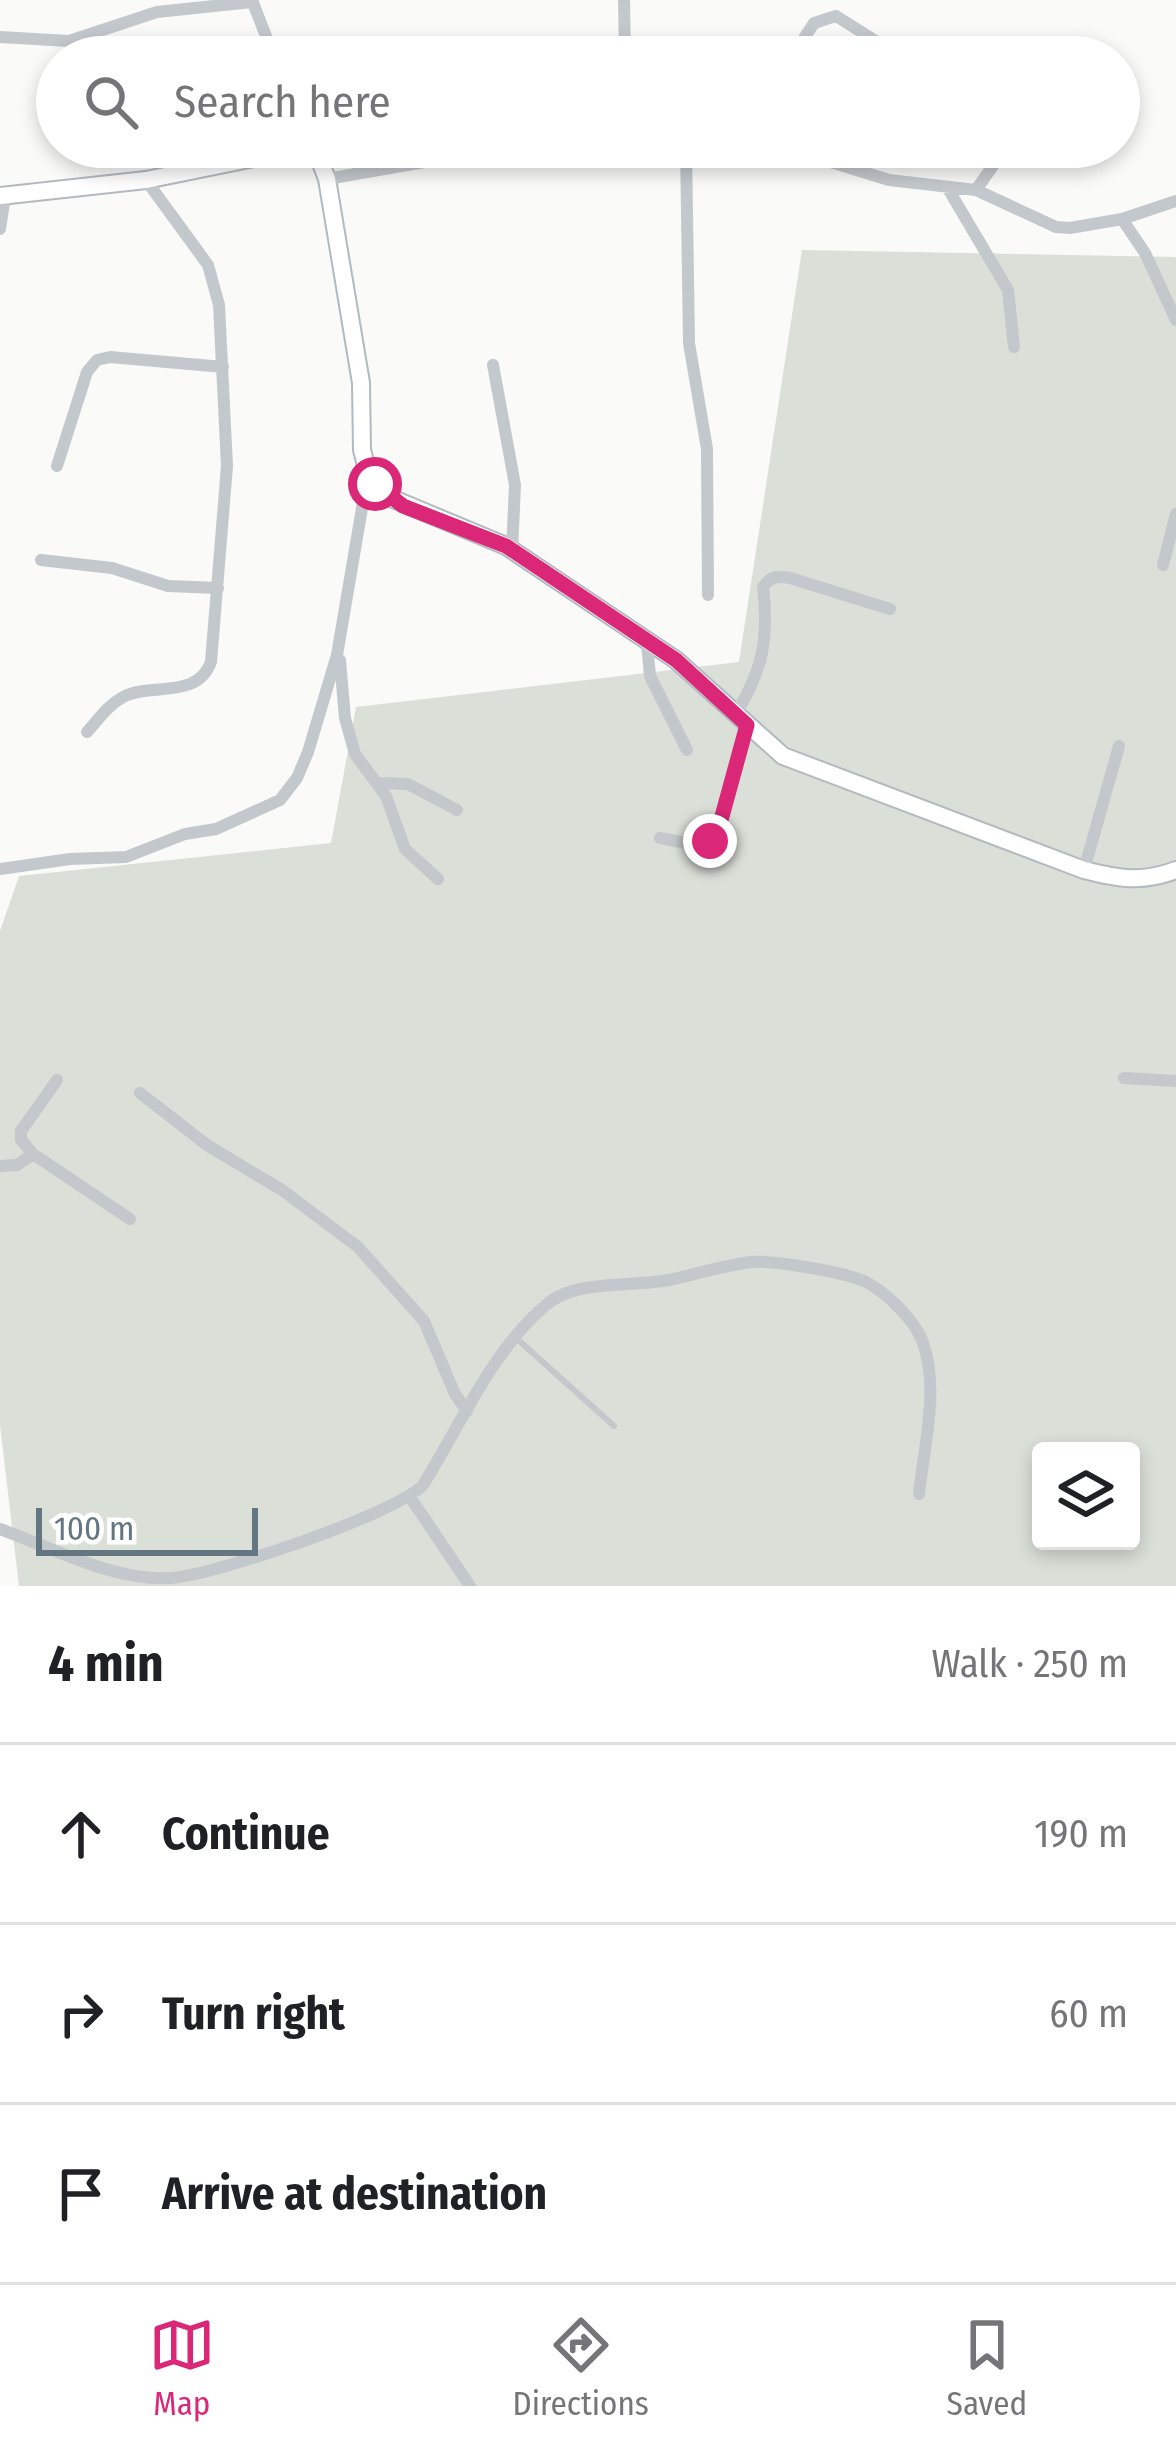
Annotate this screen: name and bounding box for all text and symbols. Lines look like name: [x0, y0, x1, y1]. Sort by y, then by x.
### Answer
search box: [36, 36, 1140, 168]
icon: search: [78, 69, 144, 135]
text: Search here: [174, 75, 391, 129]
route start: [348, 457, 402, 511]
route end: [683, 814, 737, 868]
map controls: [1032, 1442, 1140, 1550]
button: layers: [1032, 1442, 1140, 1550]
scale bar: [36, 1502, 258, 1555]
text: 100 m: [54, 1509, 134, 1549]
text: 4 min: [48, 1633, 164, 1695]
text: Walk · 250 m: [932, 1641, 1128, 1687]
icon: ahead: [48, 1801, 114, 1867]
text: Continue: [162, 1807, 330, 1861]
text: 190 m: [1034, 1811, 1128, 1857]
icon: right: [48, 1981, 114, 2047]
text: Turn right: [162, 1987, 345, 2041]
text: 60 m: [1049, 1991, 1128, 2037]
icon: arrive: [48, 2161, 114, 2227]
text: Arrive at destination: [162, 2167, 547, 2221]
tab: Map: [149, 2312, 215, 2424]
tab: Directions: [512, 2312, 649, 2424]
tab: Saved: [947, 2312, 1027, 2424]

